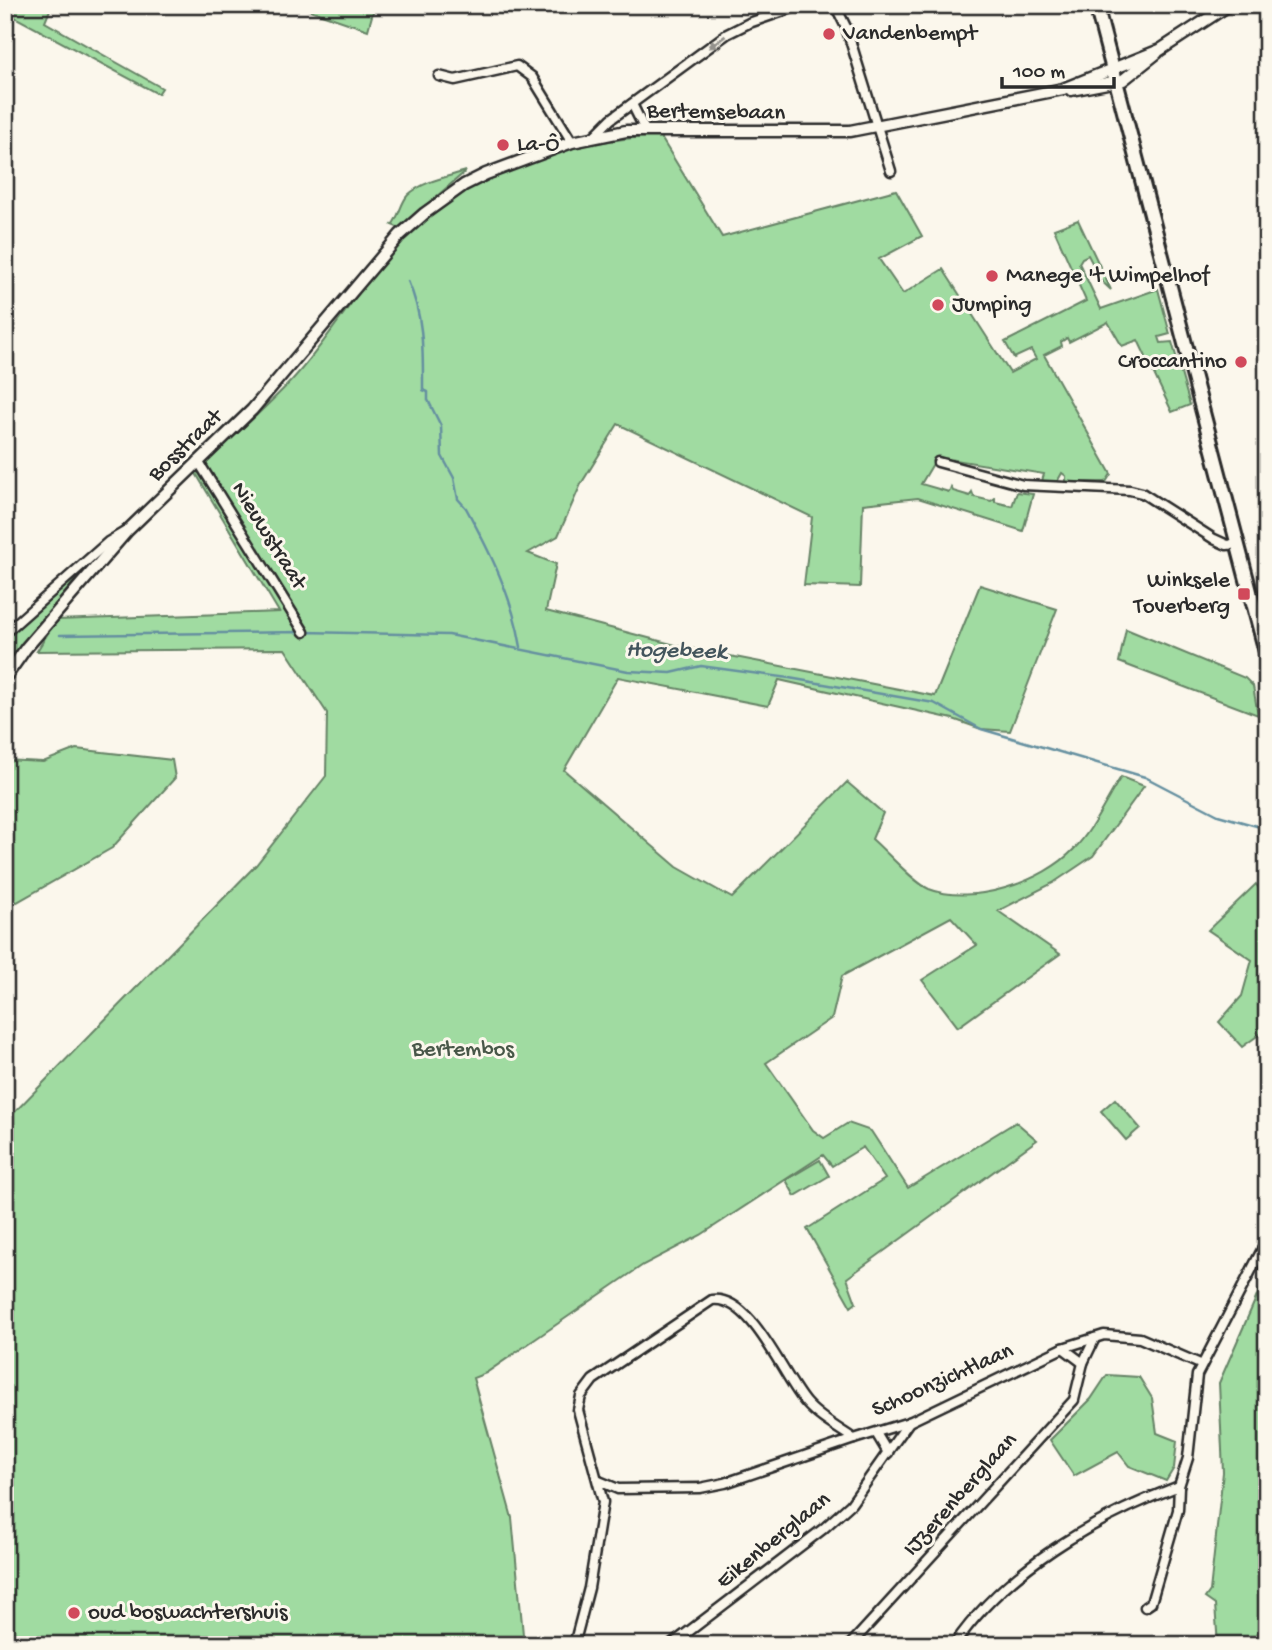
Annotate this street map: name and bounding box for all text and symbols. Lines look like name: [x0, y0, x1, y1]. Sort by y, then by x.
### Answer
place label: Vandenbempt: [842, 21, 978, 48]
marker: Vandenbempt: [821, 26, 837, 42]
one-way arrow: [708, 35, 726, 49]
scale bar: [1002, 46, 1114, 90]
text: 100 m: [1012, 61, 1065, 86]
street label: Bertemsebaan: [646, 98, 785, 128]
place label: La-Ô: [517, 132, 559, 159]
marker: La-Ô: [495, 137, 511, 153]
place label: Manege 't Wimpelhof: [1006, 263, 1211, 290]
marker: Manege 't Wimpelhof: [984, 268, 1000, 284]
place label: Jumping: [952, 292, 1032, 319]
marker: Jumping: [930, 297, 946, 313]
place label: Croccantino: [1118, 349, 1227, 376]
marker: Croccantino: [1233, 354, 1249, 370]
street label: Bosstraat: [142, 403, 230, 489]
street label: Nieuwstraat: [224, 477, 312, 596]
place label: Winksele Toverberg: [1132, 568, 1231, 621]
marker: Winksele Toverberg: [1236, 586, 1252, 602]
water label: Hogebeek: [626, 637, 729, 667]
park label: Bertembos: [411, 1037, 514, 1064]
street label: Schoonzichtlaan: [868, 1338, 1018, 1424]
street label: IJzerenberglaan: [898, 1427, 1024, 1563]
street label: Eikenberglaan: [711, 1487, 837, 1595]
place label: oud boswachtershuis: [88, 1600, 288, 1627]
marker: oud boswachtershuis: [66, 1605, 82, 1621]

